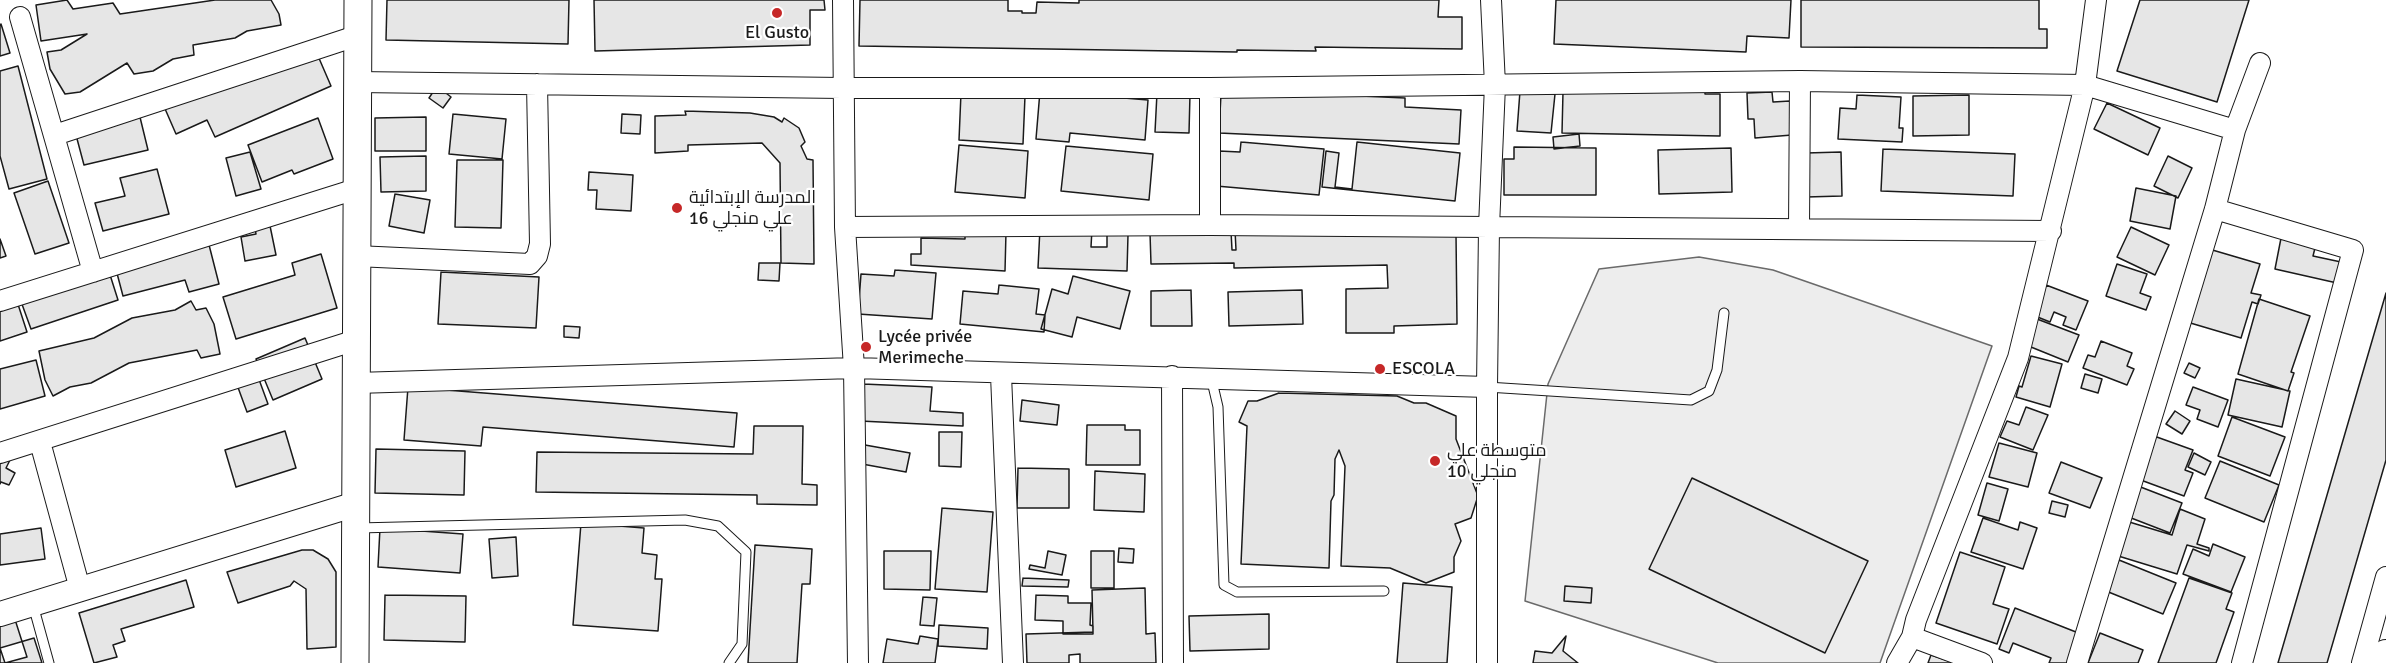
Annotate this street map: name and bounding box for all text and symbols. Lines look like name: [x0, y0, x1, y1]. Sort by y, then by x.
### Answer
marker: El Gusto: [770, 6, 784, 20]
place label: El Gusto: [745, 22, 809, 44]
place label: المدرسة الإبتدائية علي منجلي 16: [689, 187, 816, 230]
marker: المدرسة الإبتدائية علي منجلي 16: [670, 201, 684, 215]
place label: Lycée privée Merimeche: [878, 326, 972, 368]
marker: Lycée privée Merimeche: [859, 340, 873, 354]
place label: ESCOLA: [1392, 358, 1455, 380]
marker: ESCOLA: [1373, 362, 1387, 376]
place label: متوسطة علي منجلي 10: [1447, 440, 1547, 482]
marker: متوسطة علي منجلي 10: [1428, 454, 1442, 468]

